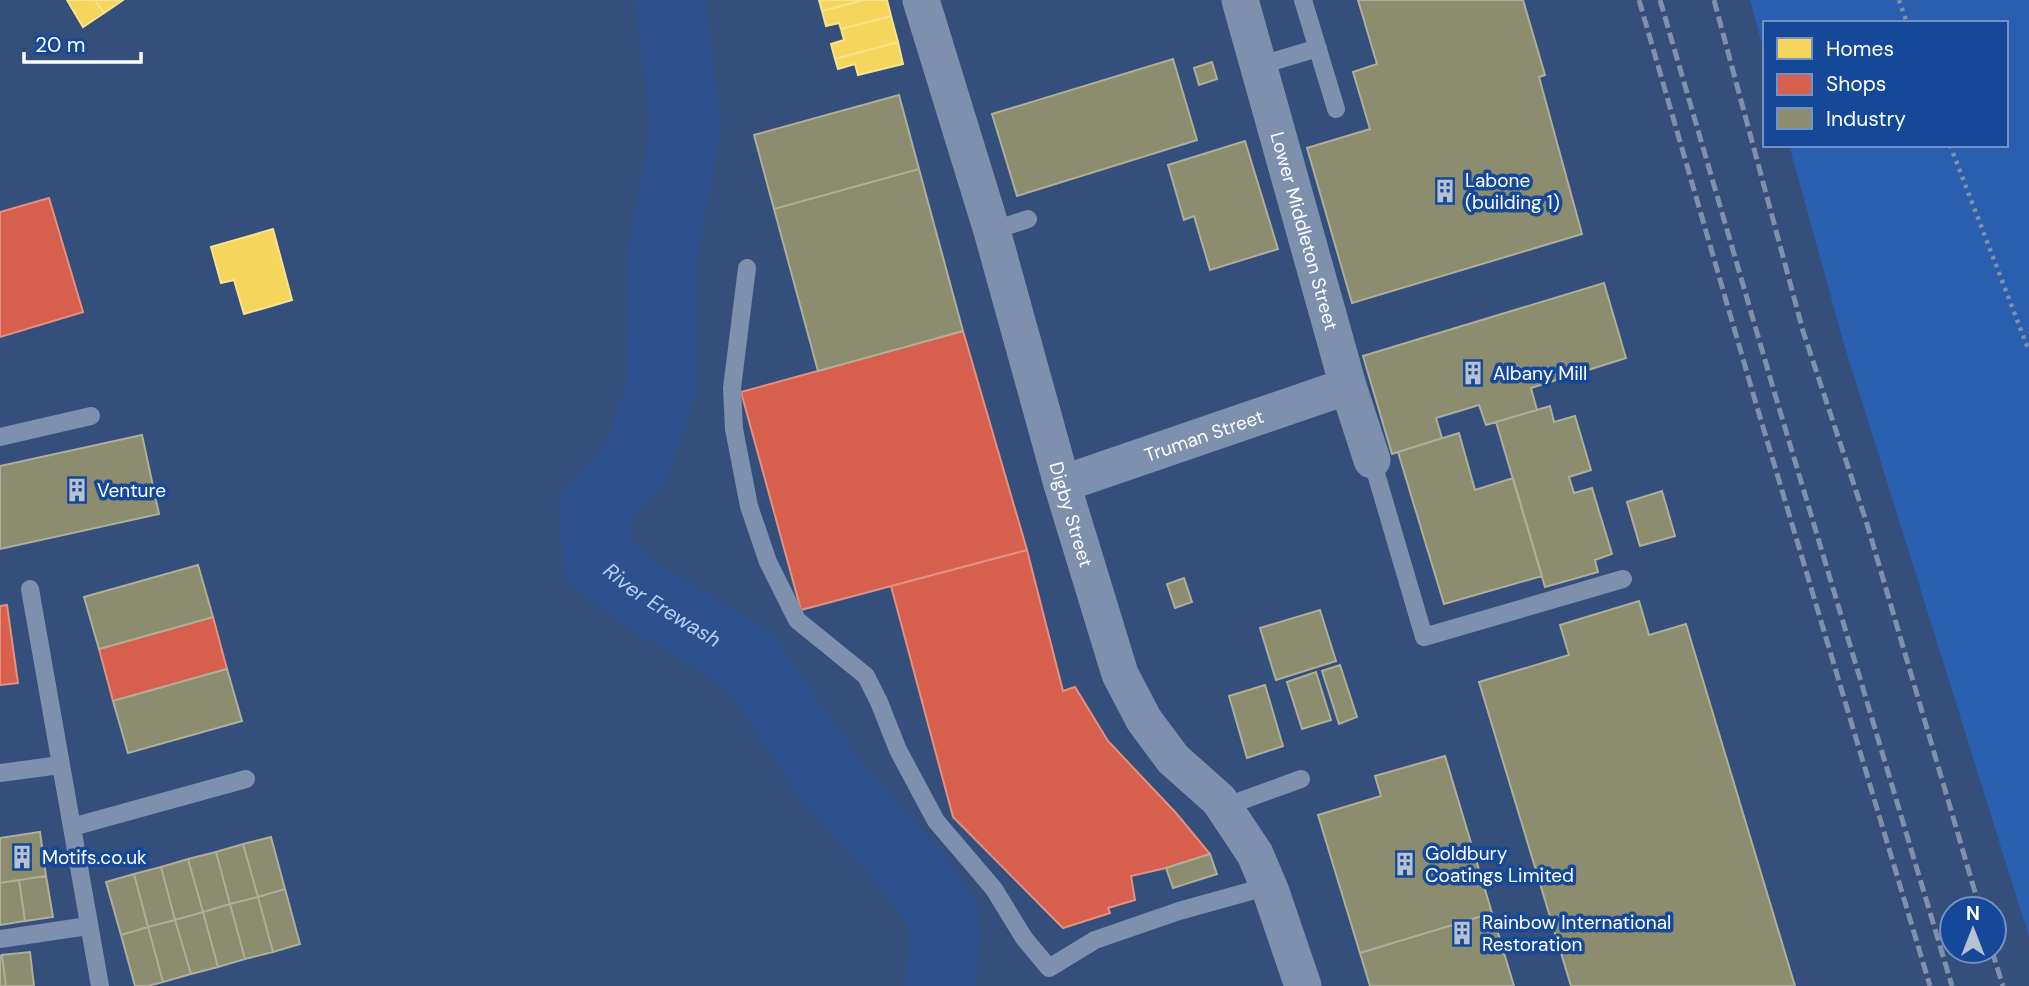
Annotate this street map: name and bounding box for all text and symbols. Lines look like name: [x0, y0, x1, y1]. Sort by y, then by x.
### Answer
scale bar: [24, 21, 142, 65]
legend: [1763, 21, 2008, 147]
text: 20 m: [35, 31, 86, 59]
text: Homes: [1826, 35, 1894, 63]
text: Shops: [1826, 70, 1886, 98]
text: Industry: [1826, 105, 1906, 133]
street label: Lower Middleton Street: [1265, 129, 1344, 333]
place label: Labone (building 1): [1465, 168, 1560, 215]
building icon: Labone (building 1): [1431, 177, 1459, 205]
building icon: Albany Mill: [1459, 359, 1487, 387]
place label: Albany Mill: [1493, 361, 1587, 386]
street label: Truman Street: [1141, 403, 1267, 467]
street label: Digby Street: [1044, 459, 1099, 570]
building icon: Venture: [63, 476, 91, 504]
place label: Venture: [97, 478, 166, 503]
water label: River Erewash: [597, 557, 726, 654]
place label: Goldbury Coatings Limited: [1425, 841, 1574, 888]
building icon: Motifs.co.uk: [8, 843, 36, 871]
place label: Motifs.co.uk: [42, 845, 147, 870]
building icon: Goldbury Coatings Limited: [1391, 850, 1419, 878]
north arrow: [1938, 895, 2008, 965]
text: N: [1966, 901, 1980, 926]
place label: Rainbow International Restoration: [1482, 910, 1671, 957]
building icon: Rainbow International Restoration: [1448, 919, 1476, 947]

